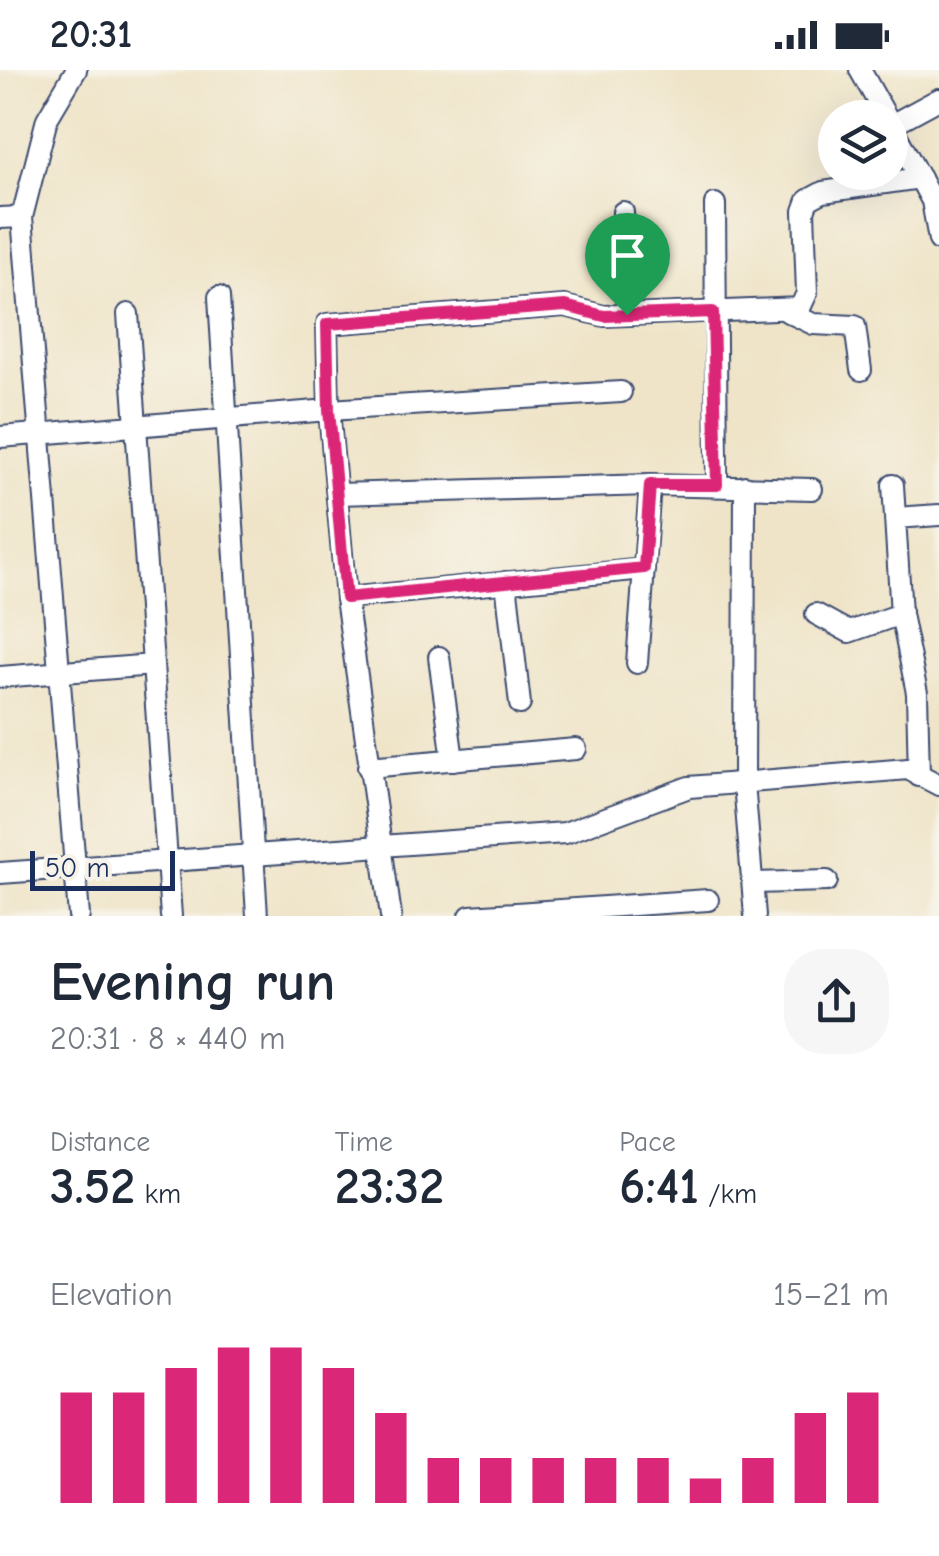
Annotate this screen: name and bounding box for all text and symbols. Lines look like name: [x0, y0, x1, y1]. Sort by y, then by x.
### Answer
text: 20:31: [50, 13, 132, 57]
map controls: [818, 100, 908, 190]
button: layers: [818, 100, 908, 190]
pin: [585, 213, 670, 316]
icon: arrive: [600, 228, 655, 283]
scale bar: [30, 846, 175, 890]
text: 50 m: [45, 852, 110, 884]
button: share: [784, 949, 889, 1054]
text: Evening run: [50, 950, 335, 1014]
text: 20:31 · 8 × 440 m: [50, 1020, 285, 1057]
text: Distance: [50, 1126, 150, 1158]
text: Time: [335, 1126, 393, 1158]
text: Pace: [619, 1126, 676, 1158]
text: 3.52: [50, 1158, 135, 1216]
text: 23:32: [335, 1158, 444, 1216]
text: 6:41: [619, 1158, 699, 1216]
text: km: [135, 1178, 181, 1210]
text: /km: [699, 1178, 757, 1210]
text: Elevation: [50, 1276, 173, 1313]
text: 15–21 m: [773, 1276, 889, 1313]

